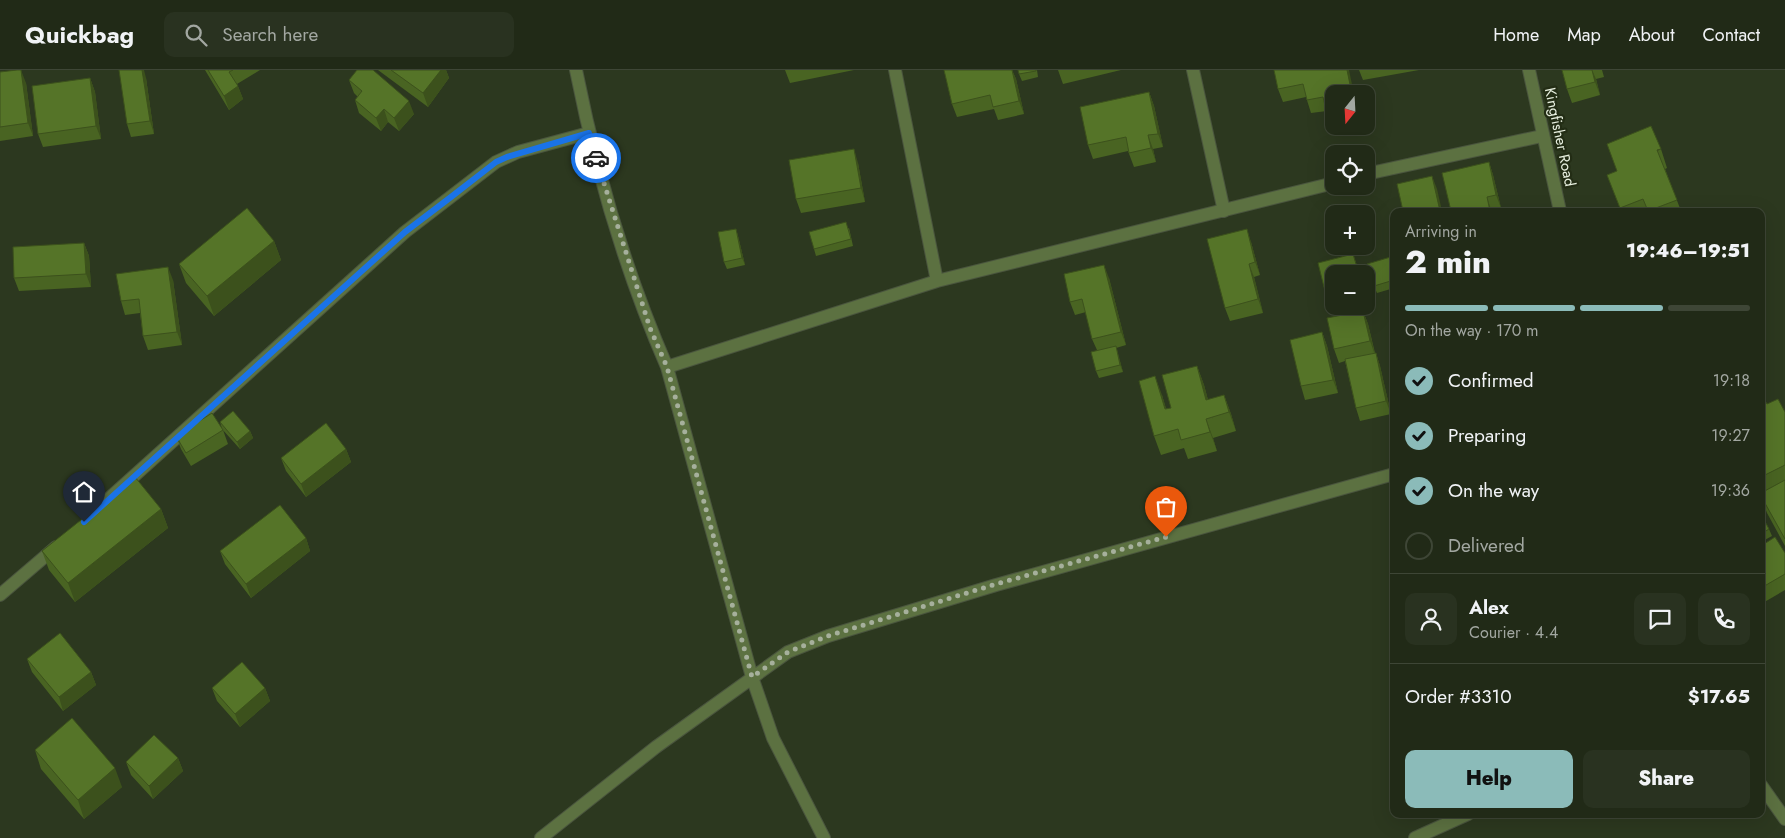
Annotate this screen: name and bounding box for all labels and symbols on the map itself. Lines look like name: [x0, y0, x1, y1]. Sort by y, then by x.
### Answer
north arrow: [1325, 85, 1375, 135]
street label: Kingfisher Road: [1539, 85, 1581, 189]
courier: [571, 133, 621, 183]
pin: [63, 471, 105, 522]
pin: [1145, 486, 1187, 537]

